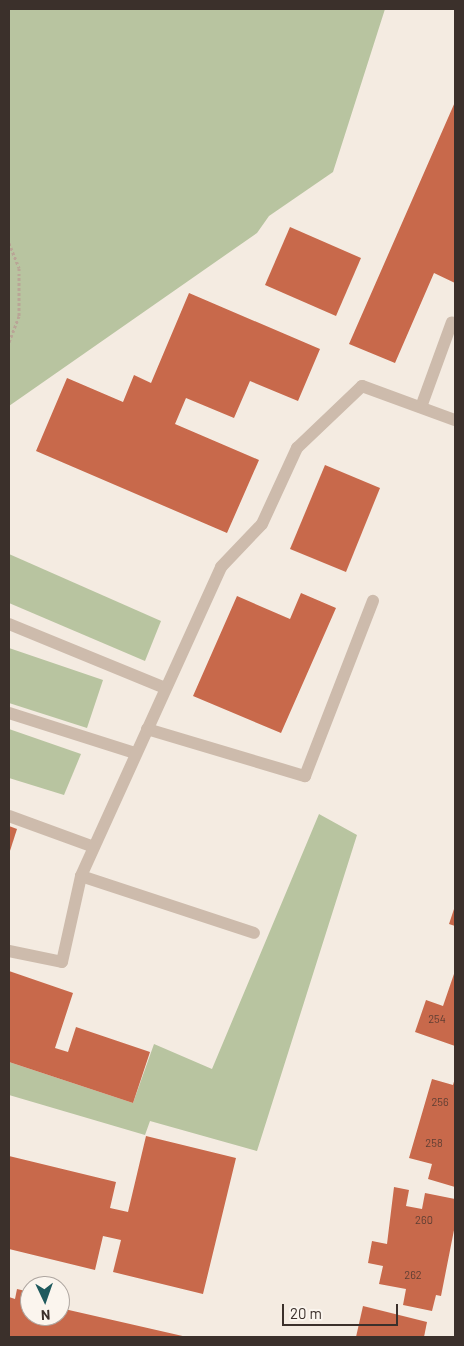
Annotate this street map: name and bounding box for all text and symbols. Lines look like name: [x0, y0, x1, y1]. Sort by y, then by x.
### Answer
house number: 254: [428, 1012, 446, 1026]
house number: 256: [431, 1095, 449, 1109]
house number: 258: [425, 1136, 443, 1150]
house number: 260: [415, 1213, 433, 1227]
house number: 262: [404, 1268, 422, 1282]
north arrow: [20, 1276, 70, 1326]
scale bar: [284, 1294, 400, 1326]
text: 20 m: [290, 1304, 322, 1322]
text: N: [41, 1307, 51, 1324]

